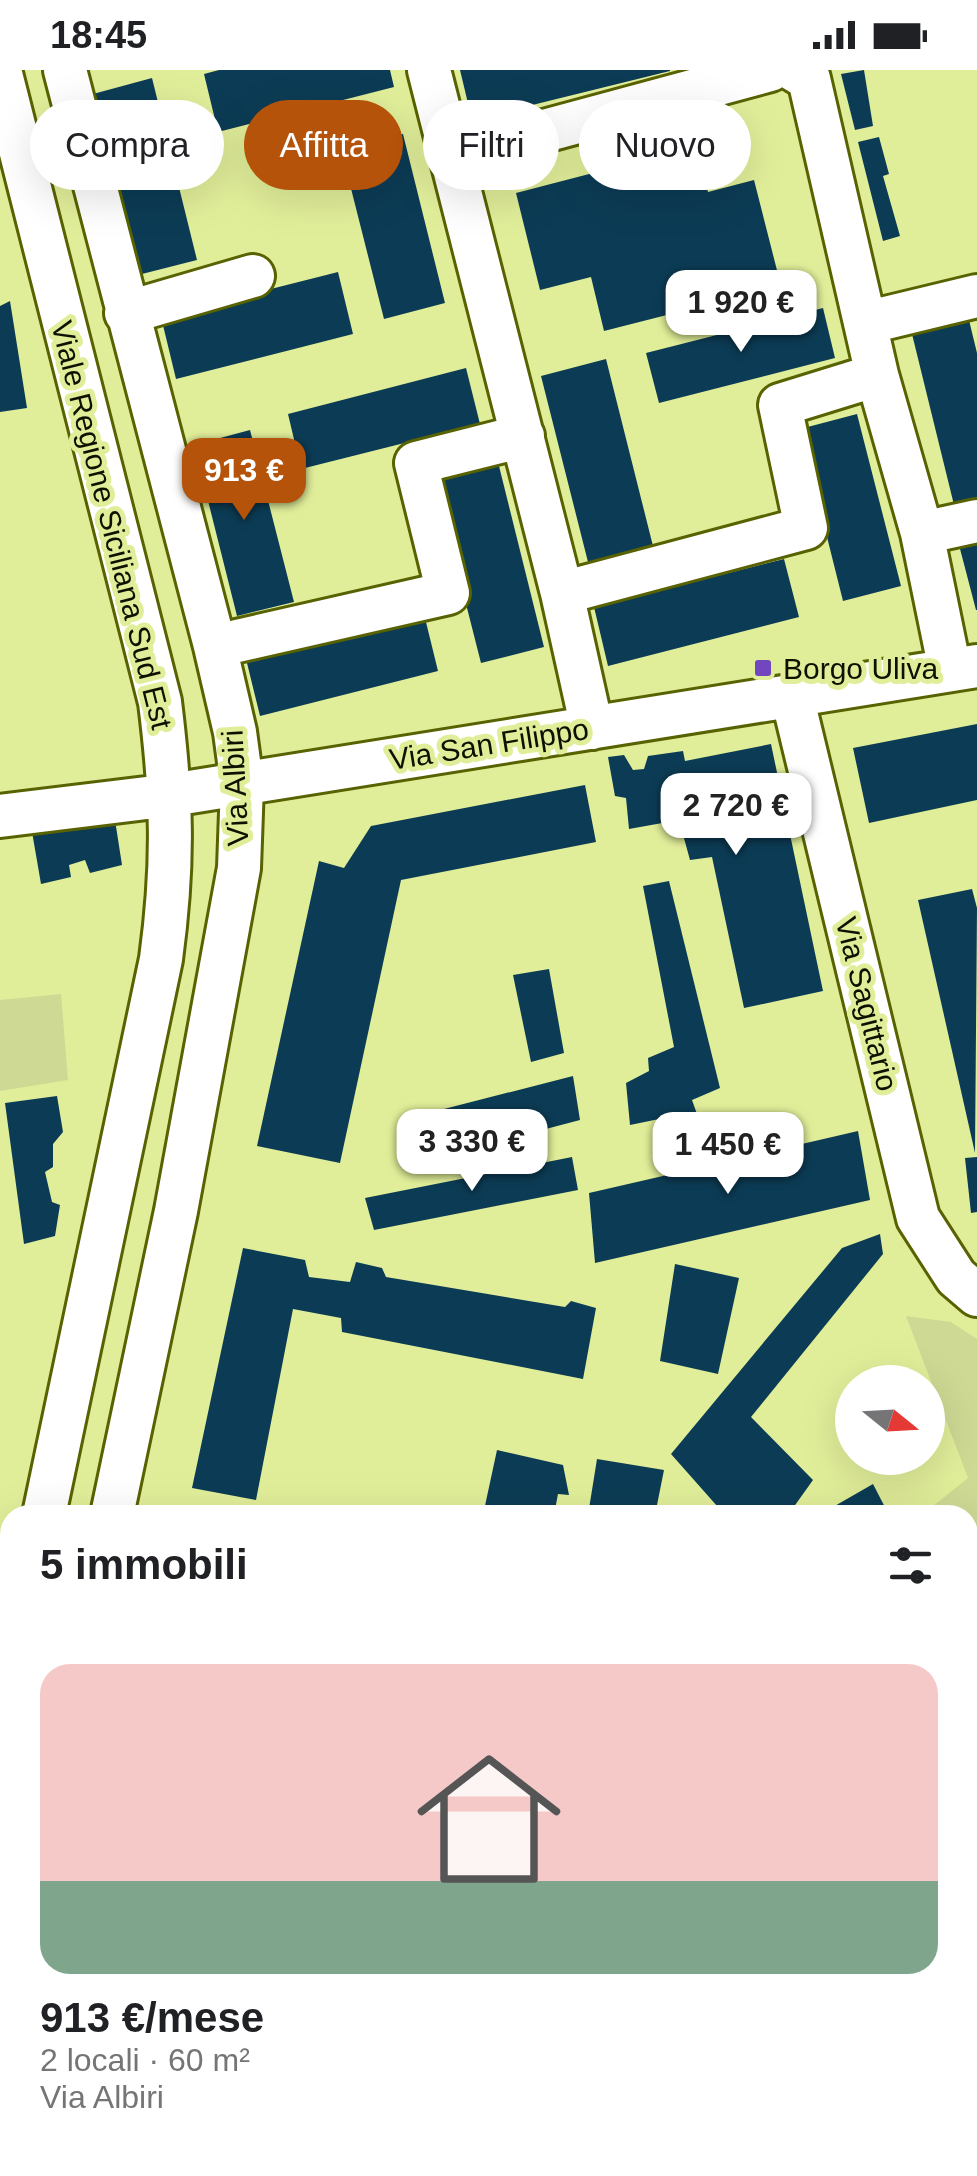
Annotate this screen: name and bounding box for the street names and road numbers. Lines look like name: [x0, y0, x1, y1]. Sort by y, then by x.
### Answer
street label: Viale Regione Siciliana Sud Est: [45, 317, 179, 733]
street label: Via San Filippo: [387, 712, 591, 776]
street label: Via Albiri: [215, 729, 255, 847]
street label: Via Sagittario: [829, 914, 905, 1094]

